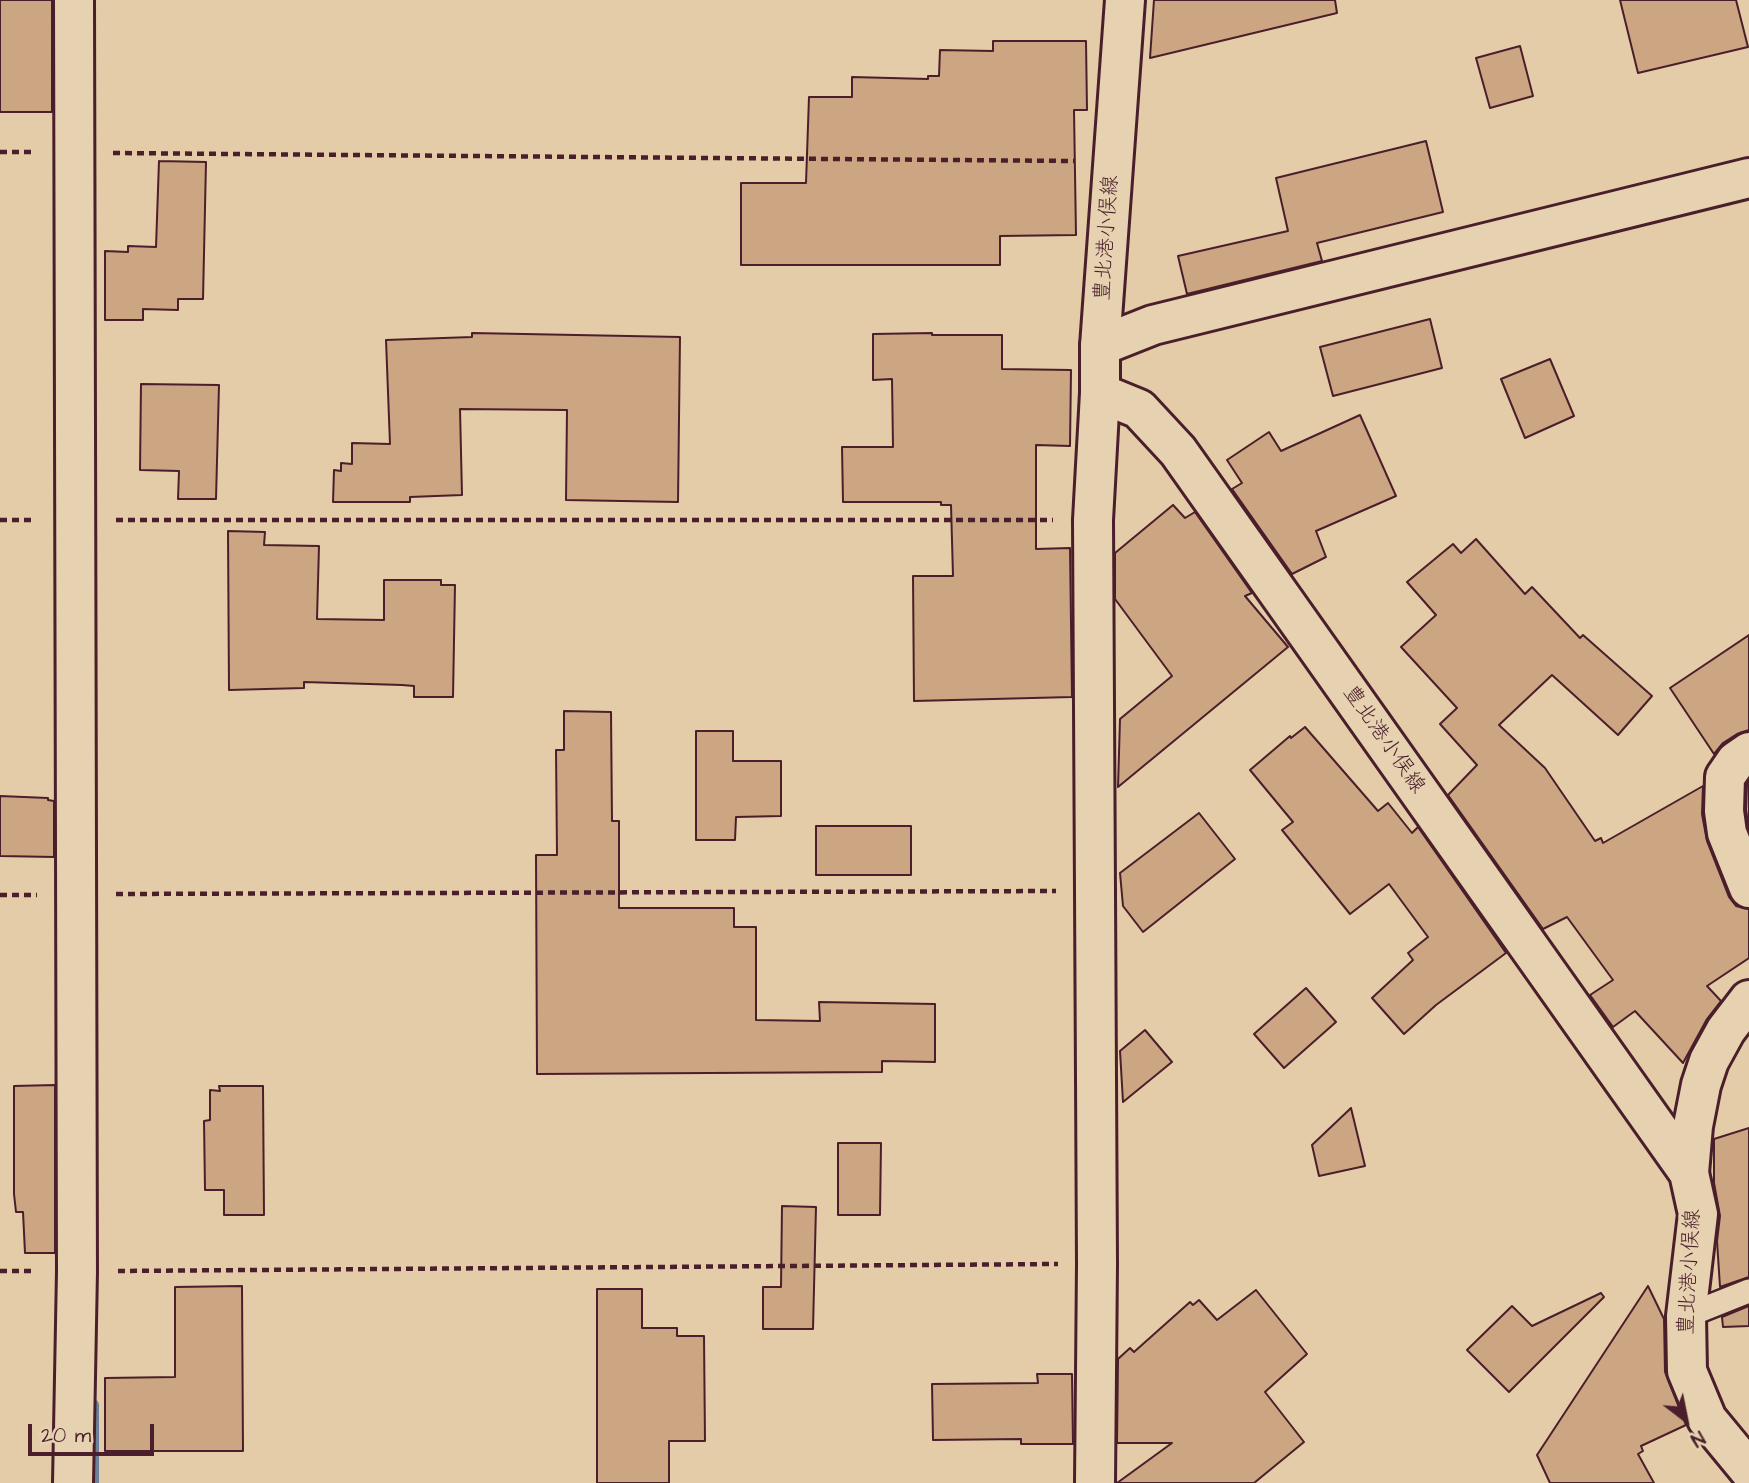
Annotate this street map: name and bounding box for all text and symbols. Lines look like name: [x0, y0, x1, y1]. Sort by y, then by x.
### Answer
street label: 豊北港小俣線: [1091, 174, 1125, 302]
street label: 豊北港小俣線: [1337, 681, 1429, 799]
street label: 豊北港小俣線: [1675, 1208, 1707, 1336]
north arrow: [1651, 1385, 1721, 1455]
scale bar: [32, 1410, 158, 1454]
text: 20 m: [41, 1421, 91, 1450]
text: N: [1685, 1424, 1710, 1453]

